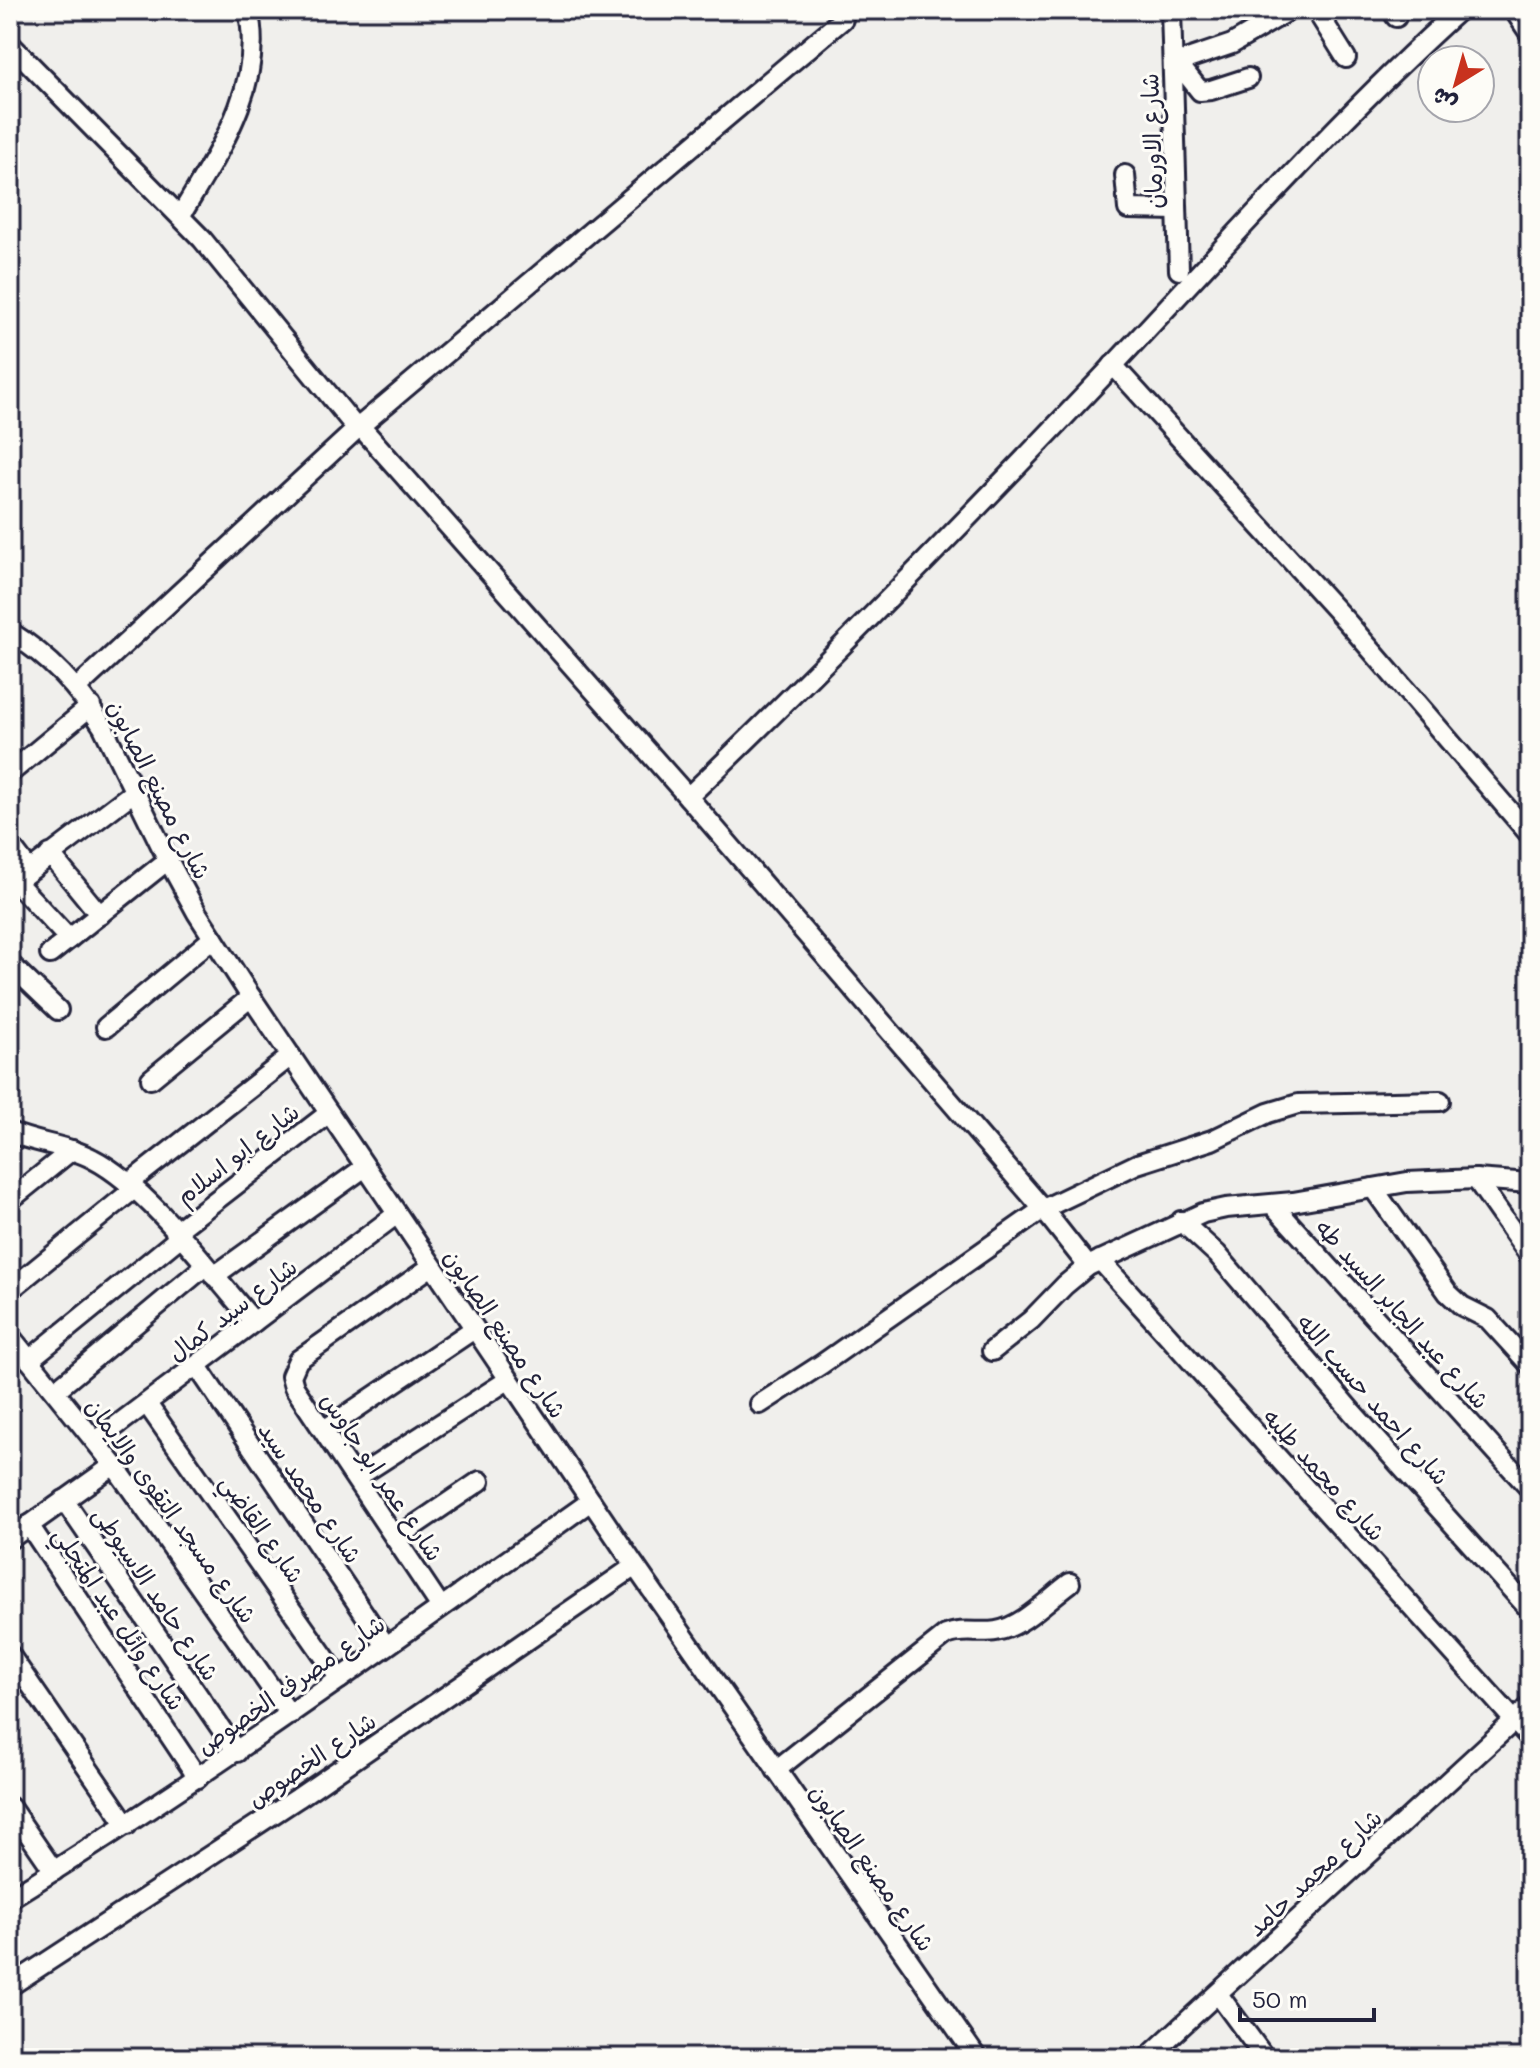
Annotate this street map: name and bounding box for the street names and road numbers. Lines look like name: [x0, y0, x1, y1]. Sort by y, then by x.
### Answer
street label: شارع الاورمان: [1133, 73, 1172, 209]
street label: شارع مصنع الصابون: [99, 694, 219, 886]
street label: شارع ابو اسلام: [169, 1095, 307, 1214]
street label: شارع عبد الجابر السيد طه: [1307, 1211, 1497, 1417]
street label: شارع مصنع الصابون: [435, 1242, 574, 1425]
street label: شارع سيد كمال: [161, 1250, 304, 1370]
street label: شارع احمد حسب الله: [1289, 1307, 1457, 1493]
street label: شارع عمر ابو جاوس: [312, 1385, 451, 1568]
street label: شارع مسجد التقوى والايمان: [77, 1391, 264, 1631]
street label: شارع محمد طلبه: [1255, 1401, 1393, 1549]
street label: شارع محمد سيد: [250, 1415, 370, 1570]
street label: شارع القاضي: [208, 1467, 312, 1593]
street label: شارع حامد الاسيوطى: [85, 1500, 227, 1688]
street label: شارع وائل عبد المتجلي: [41, 1520, 193, 1720]
street label: شارع مصرف الخصوص: [190, 1607, 392, 1763]
street label: شارع الخصوص: [240, 1704, 383, 1816]
street label: شارع مصنع الصابون: [801, 1777, 942, 1959]
street label: شارع محمد حامد: [1240, 1802, 1390, 1945]

